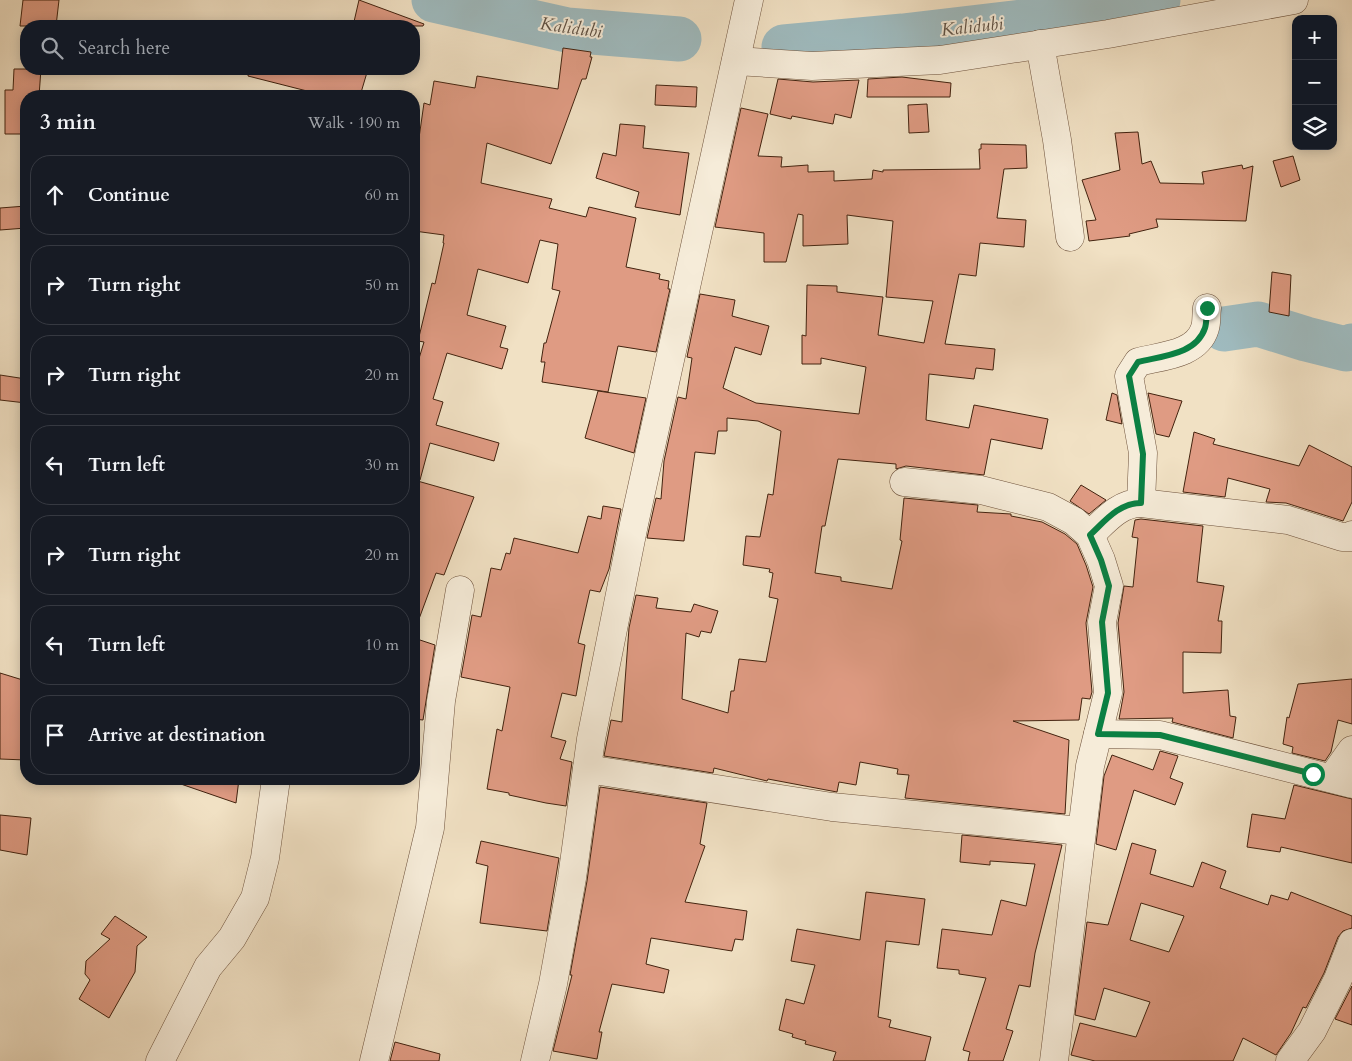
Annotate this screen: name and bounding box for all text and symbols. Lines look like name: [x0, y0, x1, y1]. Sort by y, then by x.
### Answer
water label: Kalidubi: [538, 11, 605, 45]
water label: Kalidubi: [940, 11, 1005, 43]
map controls: [1292, 15, 1337, 150]
button: +: [1292, 15, 1337, 60]
search box: [20, 20, 420, 75]
icon: search: [38, 34, 66, 62]
text: Search here: [78, 35, 170, 61]
button: −: [1292, 60, 1337, 105]
button: layers: [1292, 105, 1337, 150]
text: 3 min: [40, 108, 96, 137]
text: Walk · 190 m: [308, 112, 400, 134]
icon: ahead: [41, 181, 69, 209]
text: Continue: [88, 182, 170, 208]
text: 60 m: [365, 184, 399, 206]
icon: right: [41, 271, 69, 299]
text: Turn right: [88, 272, 180, 298]
text: 50 m: [365, 274, 399, 296]
route end: [1196, 297, 1219, 320]
icon: right: [41, 361, 69, 389]
text: Turn right: [88, 362, 180, 388]
text: 20 m: [365, 364, 399, 386]
icon: left: [41, 451, 69, 479]
text: Turn left: [88, 452, 165, 478]
text: 30 m: [365, 454, 399, 476]
icon: right: [41, 541, 69, 569]
text: Turn right: [88, 542, 180, 568]
text: 20 m: [365, 544, 399, 566]
icon: left: [41, 631, 69, 659]
text: Turn left: [88, 632, 165, 658]
text: 10 m: [365, 634, 399, 656]
icon: arrive: [41, 721, 69, 749]
text: Arrive at destination: [88, 722, 265, 748]
route start: [1302, 763, 1325, 786]

